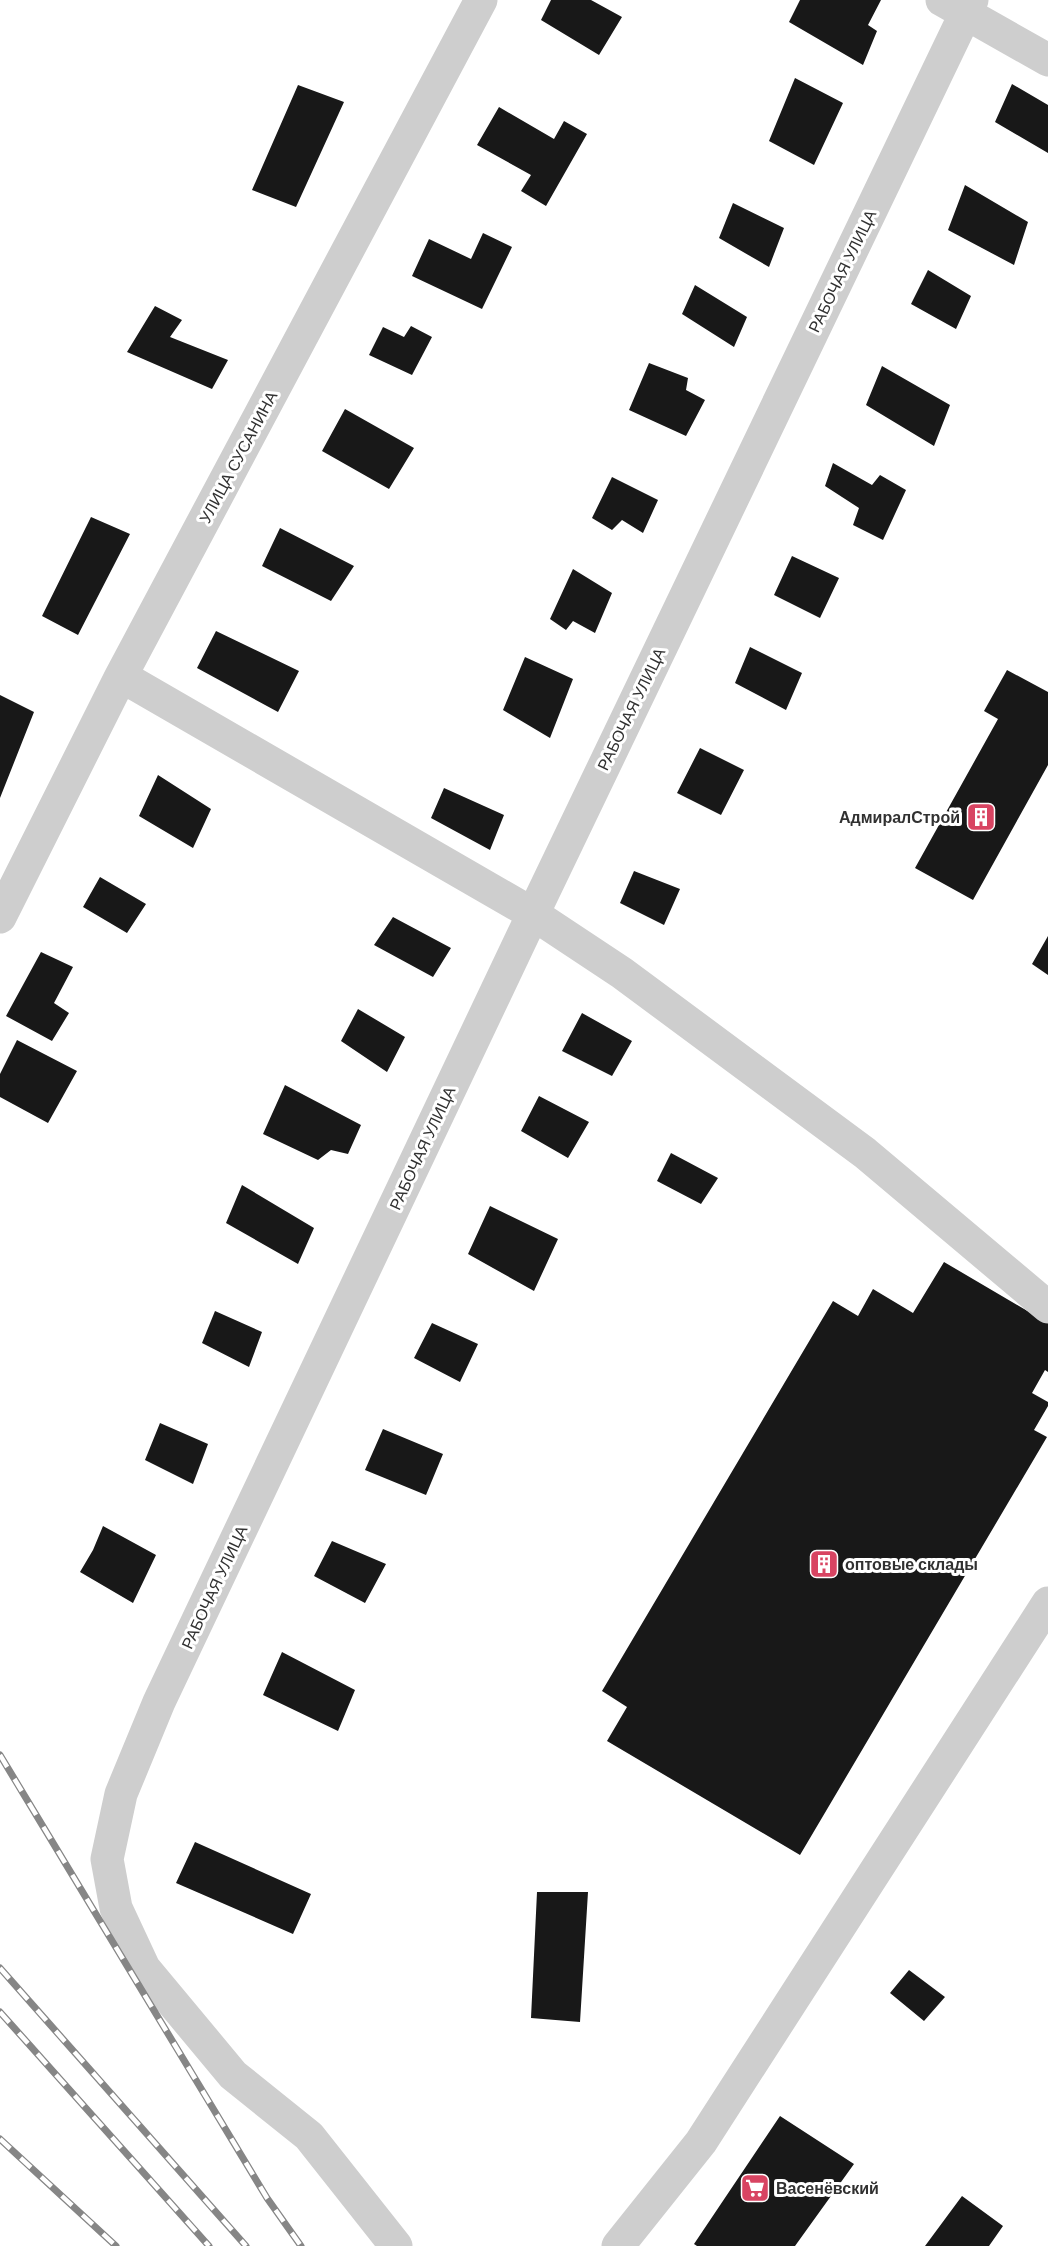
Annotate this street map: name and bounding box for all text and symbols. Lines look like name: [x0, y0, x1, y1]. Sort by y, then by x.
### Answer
street label: РАБОЧАЯ УЛИЦА: [804, 206, 881, 336]
street label: УЛИЦА СУСАНИНА: [195, 387, 282, 527]
street label: РАБОЧАЯ УЛИЦА: [593, 644, 670, 774]
building icon: АдмиралСтрой: [965, 801, 997, 833]
place label: АдмиралСтрой: [839, 807, 960, 828]
street label: РАБОЧАЯ УЛИЦА: [385, 1083, 460, 1213]
street label: РАБОЧАЯ УЛИЦА: [177, 1522, 252, 1652]
building icon: оптовые склады: [808, 1548, 840, 1580]
place label: оптовые склады: [845, 1554, 978, 1575]
supermarket icon: Васенёвский: [739, 2172, 771, 2204]
place label: Васенёвский: [776, 2178, 879, 2199]

